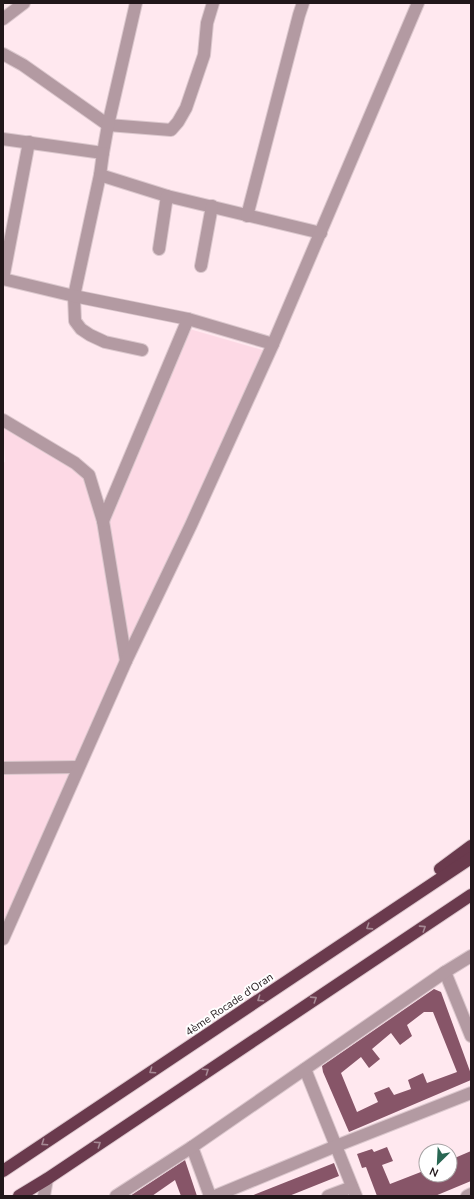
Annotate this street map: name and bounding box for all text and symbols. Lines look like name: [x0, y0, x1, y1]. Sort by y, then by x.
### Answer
one-way arrow: [366, 922, 373, 930]
one-way arrow: [419, 925, 426, 933]
street label: 4ème Rocade d'Oran: [182, 969, 276, 1039]
one-way arrow: [258, 994, 265, 1001]
one-way arrow: [310, 996, 317, 1004]
one-way arrow: [150, 1066, 157, 1073]
one-way arrow: [202, 1069, 209, 1076]
one-way arrow: [42, 1138, 49, 1145]
one-way arrow: [94, 1141, 101, 1149]
north arrow: [418, 1143, 458, 1183]
text: N: [427, 1163, 441, 1180]

